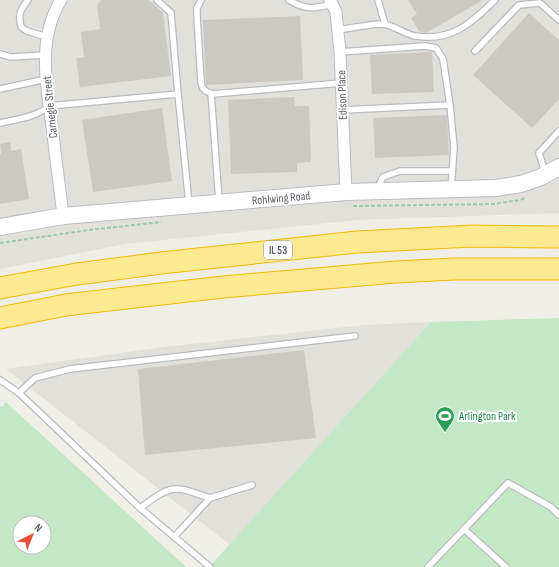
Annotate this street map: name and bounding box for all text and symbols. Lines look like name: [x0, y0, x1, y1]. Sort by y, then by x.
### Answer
street label: Edison Place: [334, 70, 351, 120]
street label: Carnegie Street: [40, 75, 61, 139]
street label: Rohlwing Road: [251, 188, 311, 209]
road number: IL 53: [264, 241, 292, 259]
sports icon: Arlington Park: [434, 405, 456, 433]
place label: Arlington Park: [458, 409, 516, 424]
north arrow: [12, 515, 52, 555]
text: N: [32, 521, 45, 535]

